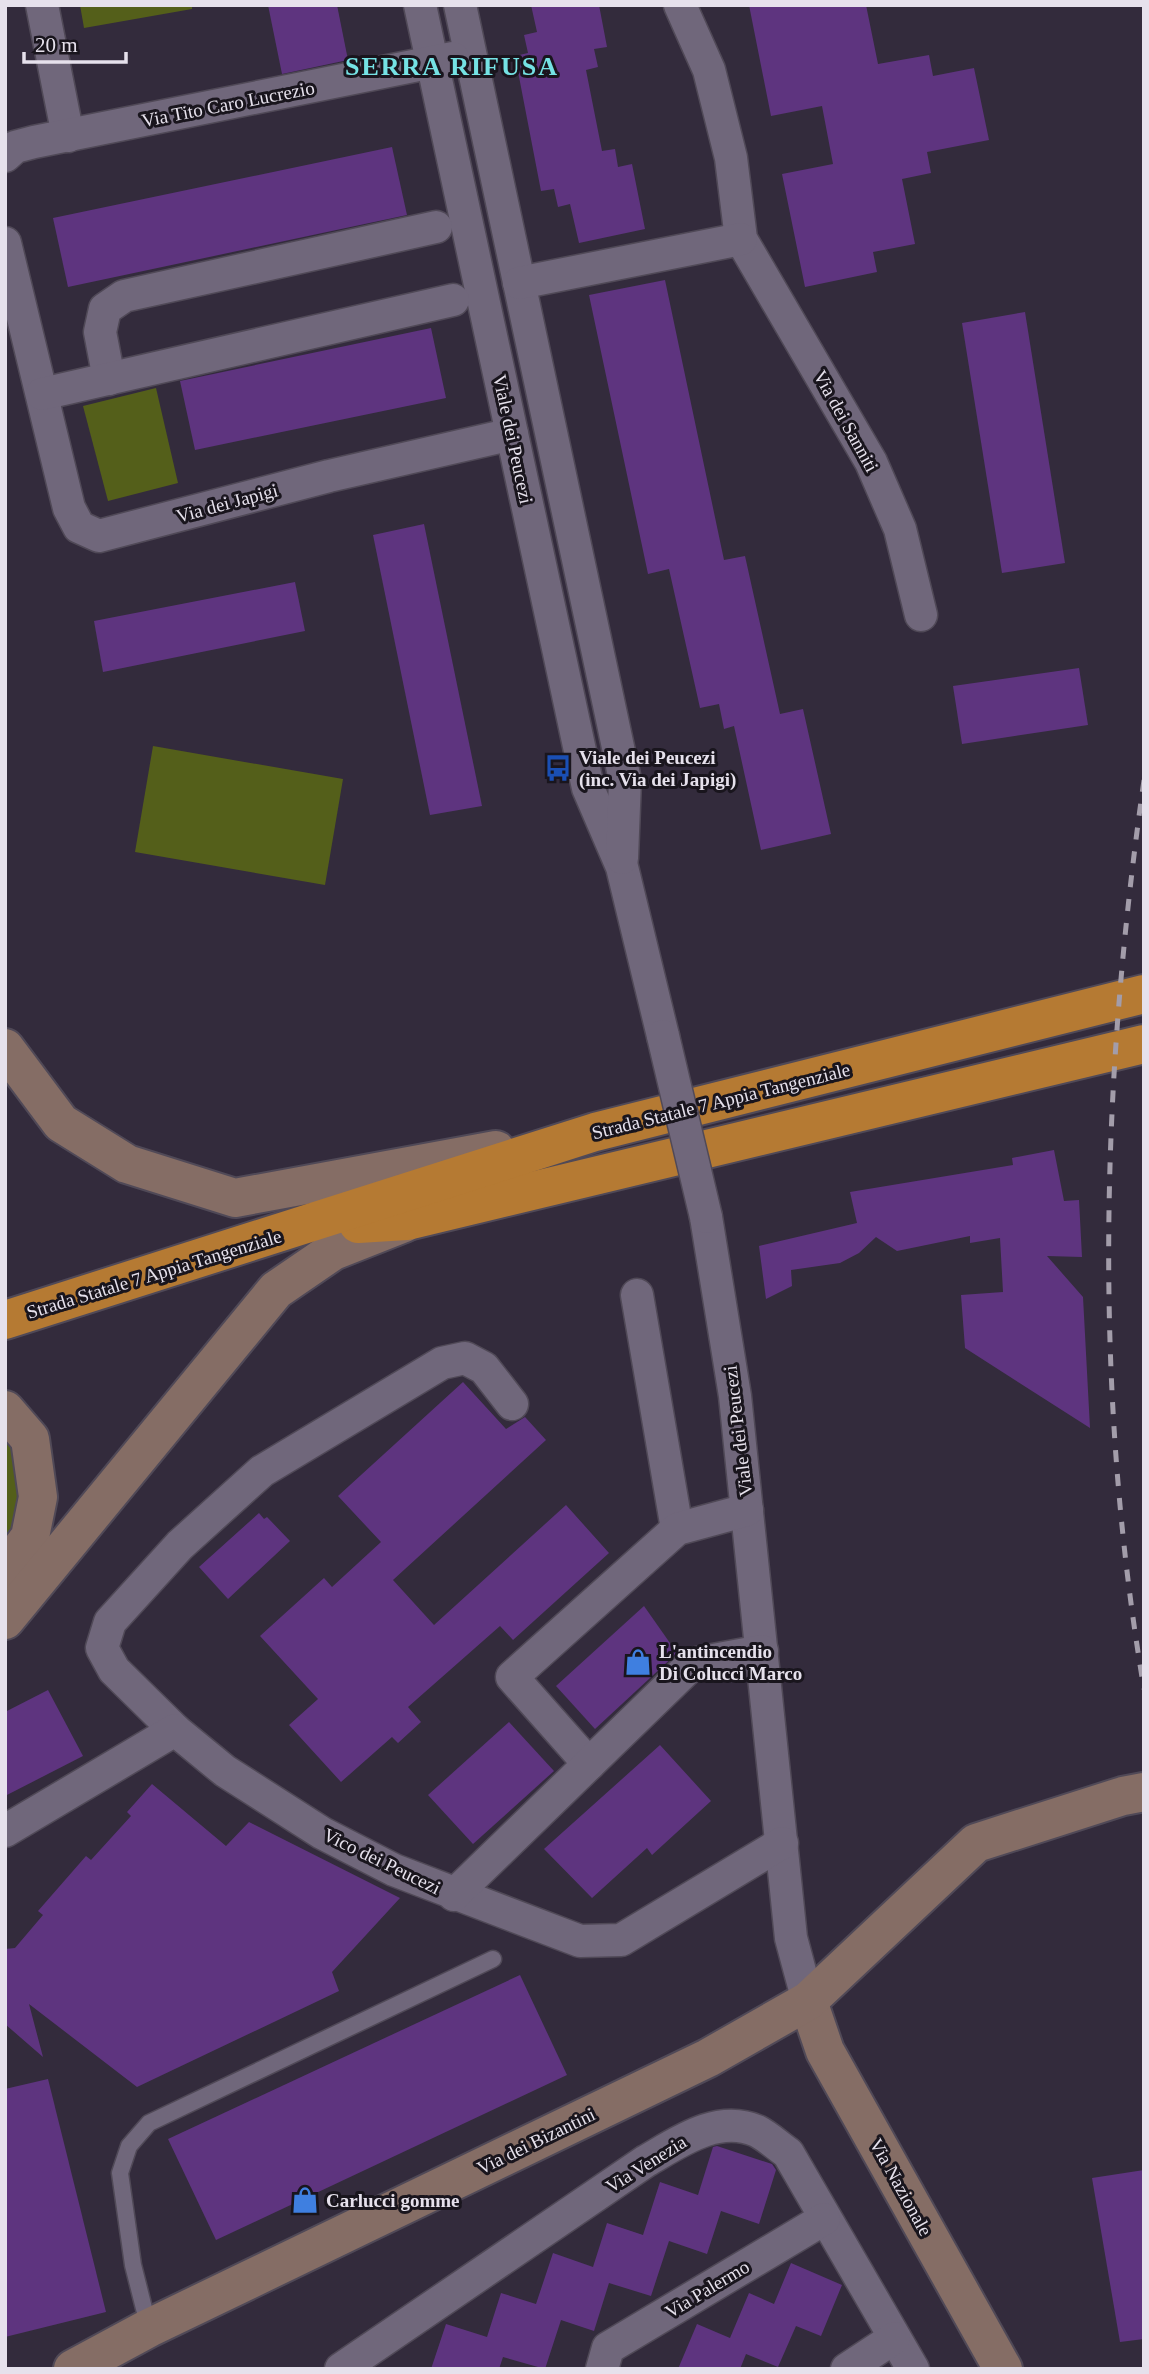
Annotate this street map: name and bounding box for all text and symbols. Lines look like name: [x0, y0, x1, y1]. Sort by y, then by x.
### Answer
scale bar: [24, 21, 126, 65]
text: 20 m: [35, 33, 78, 57]
district label: SERRA RIFUSA: [345, 52, 559, 81]
street label: Via Tito Caro Lucrezio: [140, 77, 316, 131]
street label: Via dei Sanniti: [809, 367, 883, 475]
street label: Viale dei Peucezi: [489, 372, 537, 506]
street label: Via dei Japigi: [174, 479, 280, 527]
place label: Viale dei Peucezi (inc. Via dei Japigi): [579, 747, 736, 791]
bus stop icon: Viale dei Peucezi (inc. Via dei Japigi): [543, 753, 573, 783]
street label: Strada Statale 7 Appia Tangenziale: [590, 1059, 852, 1143]
street label: Strada Statale 7 Appia Tangenziale: [24, 1225, 284, 1323]
street label: Viale dei Peucezi: [720, 1364, 756, 1498]
place label: L'antincendio Di Colucci Marco: [659, 1641, 802, 1684]
shop icon: L'antincendio Di Colucci Marco: [623, 1647, 653, 1677]
street label: Vico dei Peucezi: [320, 1824, 444, 1898]
street label: Via dei Bizantini: [474, 2103, 598, 2179]
street label: Via Venezia: [602, 2131, 691, 2197]
street label: Via Nazionale: [866, 2135, 936, 2239]
shop icon: Carlucci gomme: [290, 2185, 320, 2215]
place label: Carlucci gomme: [326, 2190, 459, 2211]
street label: Via Palermo: [661, 2256, 753, 2322]

